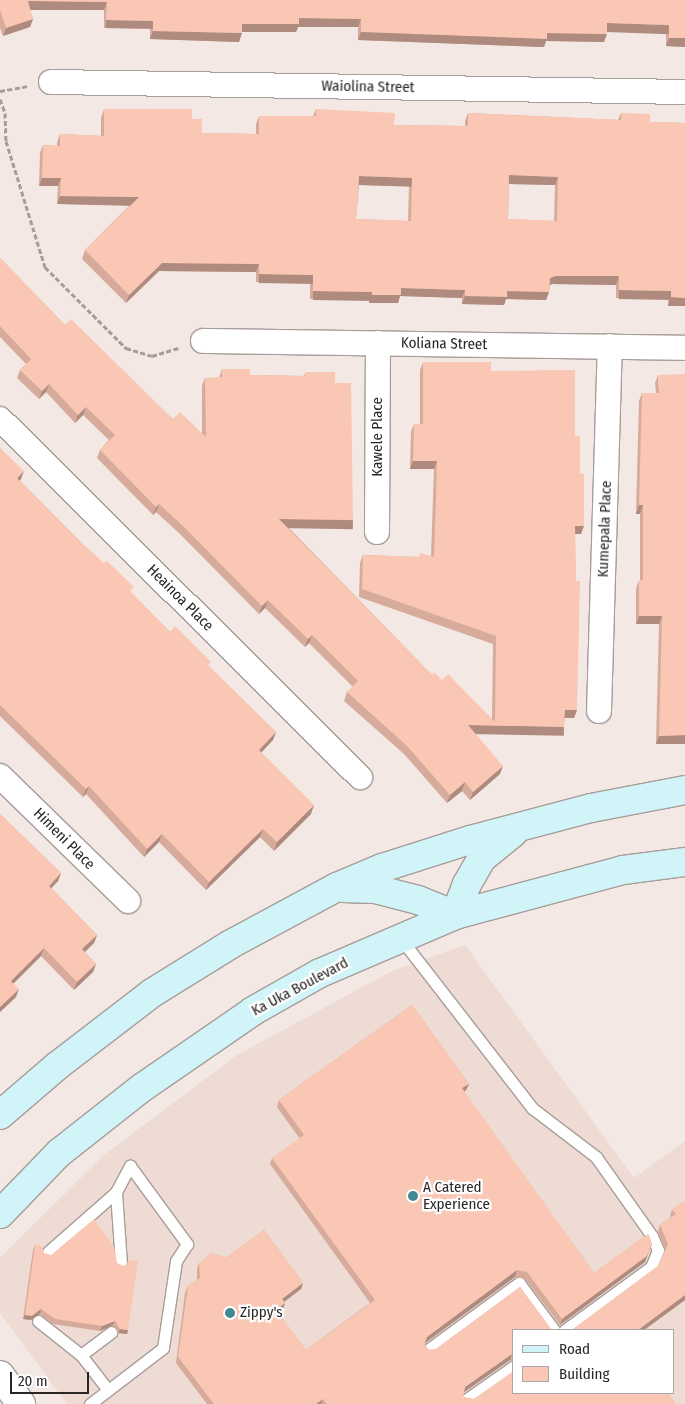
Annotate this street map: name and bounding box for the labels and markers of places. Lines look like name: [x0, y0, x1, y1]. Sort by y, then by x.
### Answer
place label: A Catered Experience: [423, 1178, 490, 1213]
marker: A Catered Experience: [407, 1190, 419, 1202]
place label: Zippy's: [240, 1304, 283, 1322]
marker: Zippy's: [224, 1307, 236, 1319]

